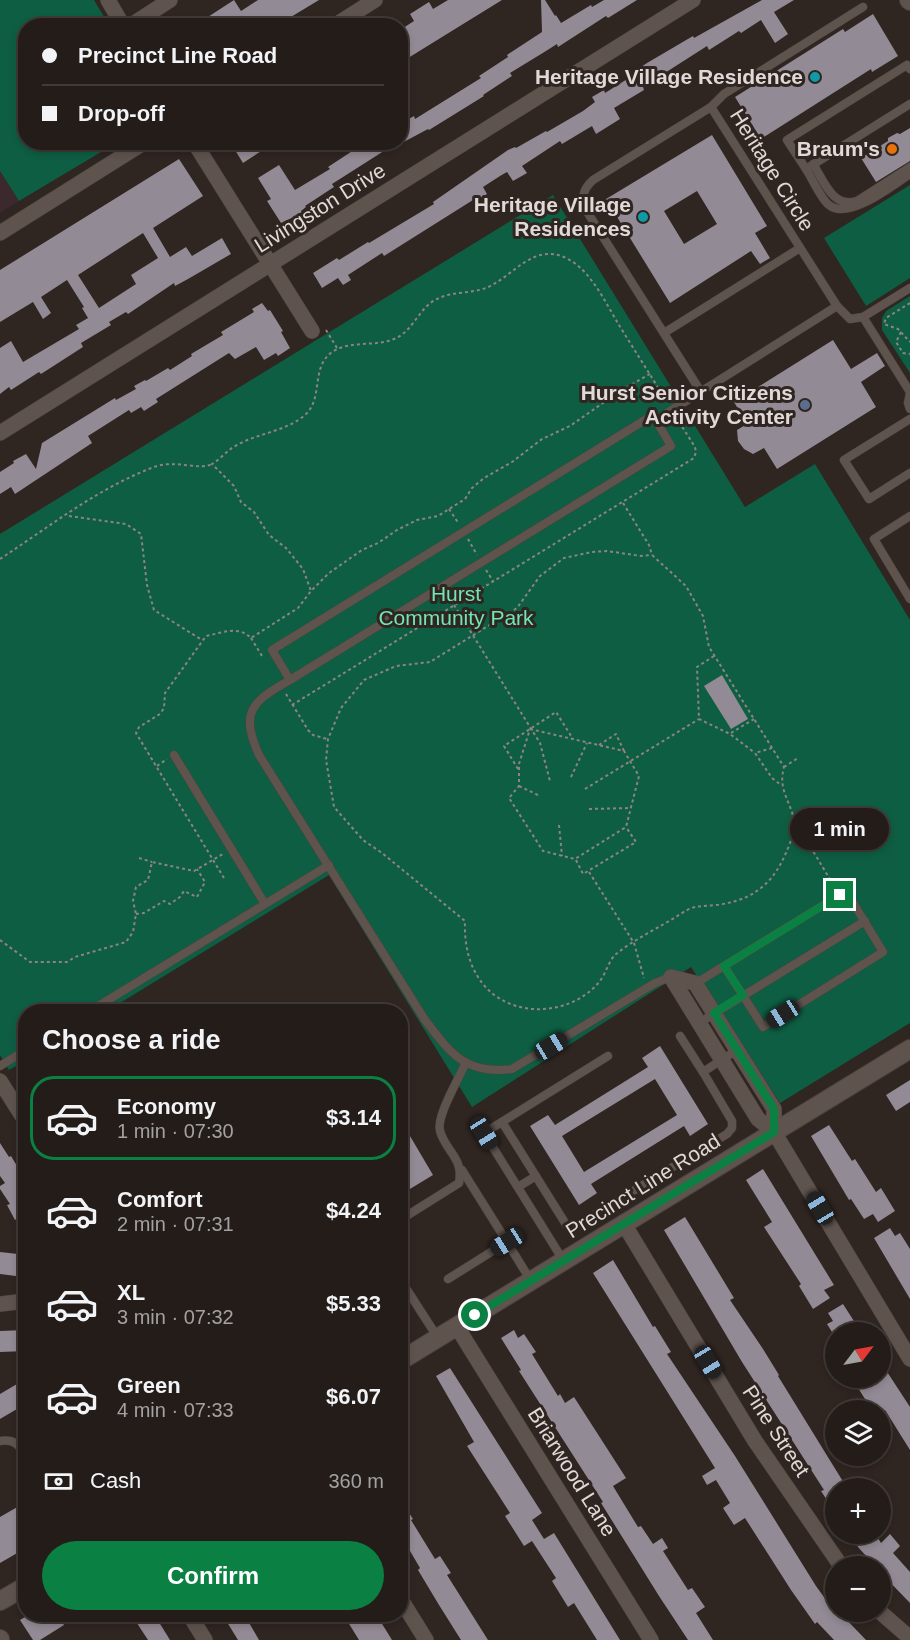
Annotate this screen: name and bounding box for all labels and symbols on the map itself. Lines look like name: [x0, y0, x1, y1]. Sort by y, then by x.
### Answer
place label: Heritage Village Residence: [535, 65, 803, 88]
marker: Heritage Village Residence: [808, 70, 822, 84]
street label: Heritage Circle: [726, 105, 819, 235]
place label: Braum's: [797, 137, 880, 160]
marker: Braum's: [885, 142, 899, 156]
street label: Livingston Drive: [250, 158, 389, 257]
place label: Heritage Village Residences: [474, 193, 631, 240]
marker: Heritage Village Residences: [636, 210, 650, 224]
place label: Hurst Senior Citizens Activity Center: [581, 381, 793, 428]
marker: Hurst Senior Citizens Activity Center: [798, 398, 812, 412]
park label: Hurst Community Park: [378, 582, 534, 629]
callout: 1 min: [790, 808, 890, 850]
route end: [826, 881, 853, 908]
car: [763, 997, 803, 1031]
car: [531, 1029, 571, 1063]
car: [467, 1113, 501, 1153]
street label: Precinct Line Road: [561, 1129, 724, 1242]
car: [803, 1188, 837, 1228]
car: [487, 1225, 527, 1259]
route start: [461, 1301, 488, 1328]
north arrow: [825, 1322, 891, 1388]
car: [691, 1342, 725, 1382]
street label: Pine Street: [738, 1381, 814, 1481]
street label: Briarwood Lane: [524, 1403, 621, 1540]

